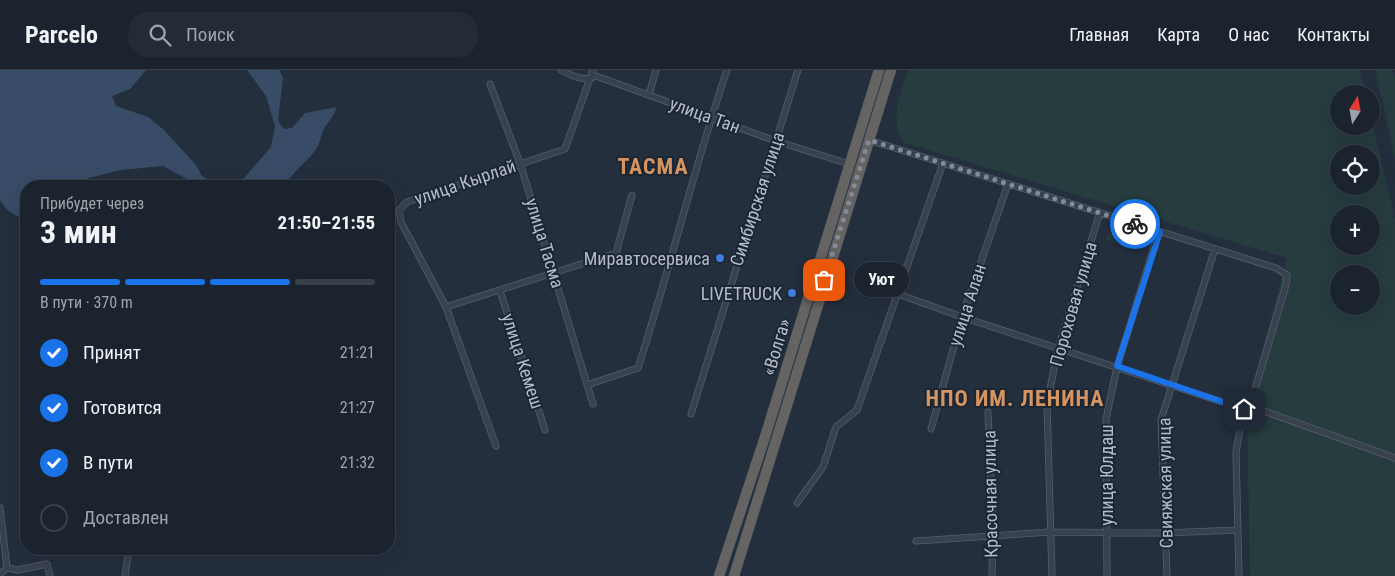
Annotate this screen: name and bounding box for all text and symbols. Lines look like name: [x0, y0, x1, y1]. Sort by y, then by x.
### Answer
search box: [128, 12, 478, 57]
text: Parcelo: [25, 21, 98, 49]
icon: search: [146, 21, 174, 49]
text: Поиск: [186, 23, 235, 46]
text: Главная: [1069, 24, 1129, 45]
text: Карта: [1157, 24, 1200, 45]
text: О нас: [1228, 24, 1269, 45]
text: Контакты: [1297, 24, 1370, 45]
north arrow: [1330, 85, 1380, 135]
map controls: [1330, 85, 1380, 315]
street label: улица Тан: [667, 93, 743, 137]
street label: Симбирская улица: [725, 129, 789, 269]
button: locate: [1330, 145, 1380, 195]
district label: ТАСМА: [617, 154, 689, 179]
street label: улица Кырлай: [412, 155, 518, 209]
text: Прибудет через: [40, 194, 144, 213]
street label: улица Тасма: [521, 196, 569, 290]
courier: [1110, 199, 1160, 249]
button: +: [1330, 205, 1380, 255]
icon: bike: [1121, 210, 1149, 238]
text: 21:50–21:55: [277, 211, 375, 234]
text: 3 мин: [40, 213, 117, 251]
street label: Пороховая улица: [1045, 239, 1101, 369]
place label: Миравтосервиса: [584, 248, 710, 269]
marker: Миравтосервиса: [714, 252, 726, 264]
pin: [803, 259, 845, 301]
street label: улица Алан: [944, 261, 990, 349]
callout: Уют: [854, 262, 909, 298]
button: −: [1330, 265, 1380, 315]
icon: bag: [810, 266, 838, 294]
text: Уют: [868, 270, 895, 289]
place label: LIVETRUCK: [701, 283, 782, 304]
marker: LIVETRUCK: [786, 287, 798, 299]
text: В пути · 370 m: [40, 293, 133, 312]
street label: улица Кемеш: [498, 311, 548, 411]
street label: «Волга»: [757, 316, 795, 378]
icon: check: [40, 339, 68, 367]
text: Принят: [83, 341, 141, 364]
text: 21:21: [340, 343, 375, 362]
district label: НПО ИМ. ЛЕНИНА: [926, 386, 1104, 411]
pin: [1223, 388, 1265, 430]
icon: check: [40, 394, 68, 422]
icon: home: [1230, 395, 1258, 423]
text: Готовится: [83, 396, 162, 419]
text: 21:27: [340, 398, 375, 417]
street label: Свияжская улица: [1153, 417, 1177, 549]
street label: улица Юлдаш: [1096, 424, 1117, 526]
street label: Красочная улица: [978, 430, 1002, 558]
icon: check: [40, 449, 68, 477]
text: В пути: [83, 451, 133, 474]
text: 21:32: [340, 453, 375, 472]
text: Доставлен: [83, 506, 169, 529]

